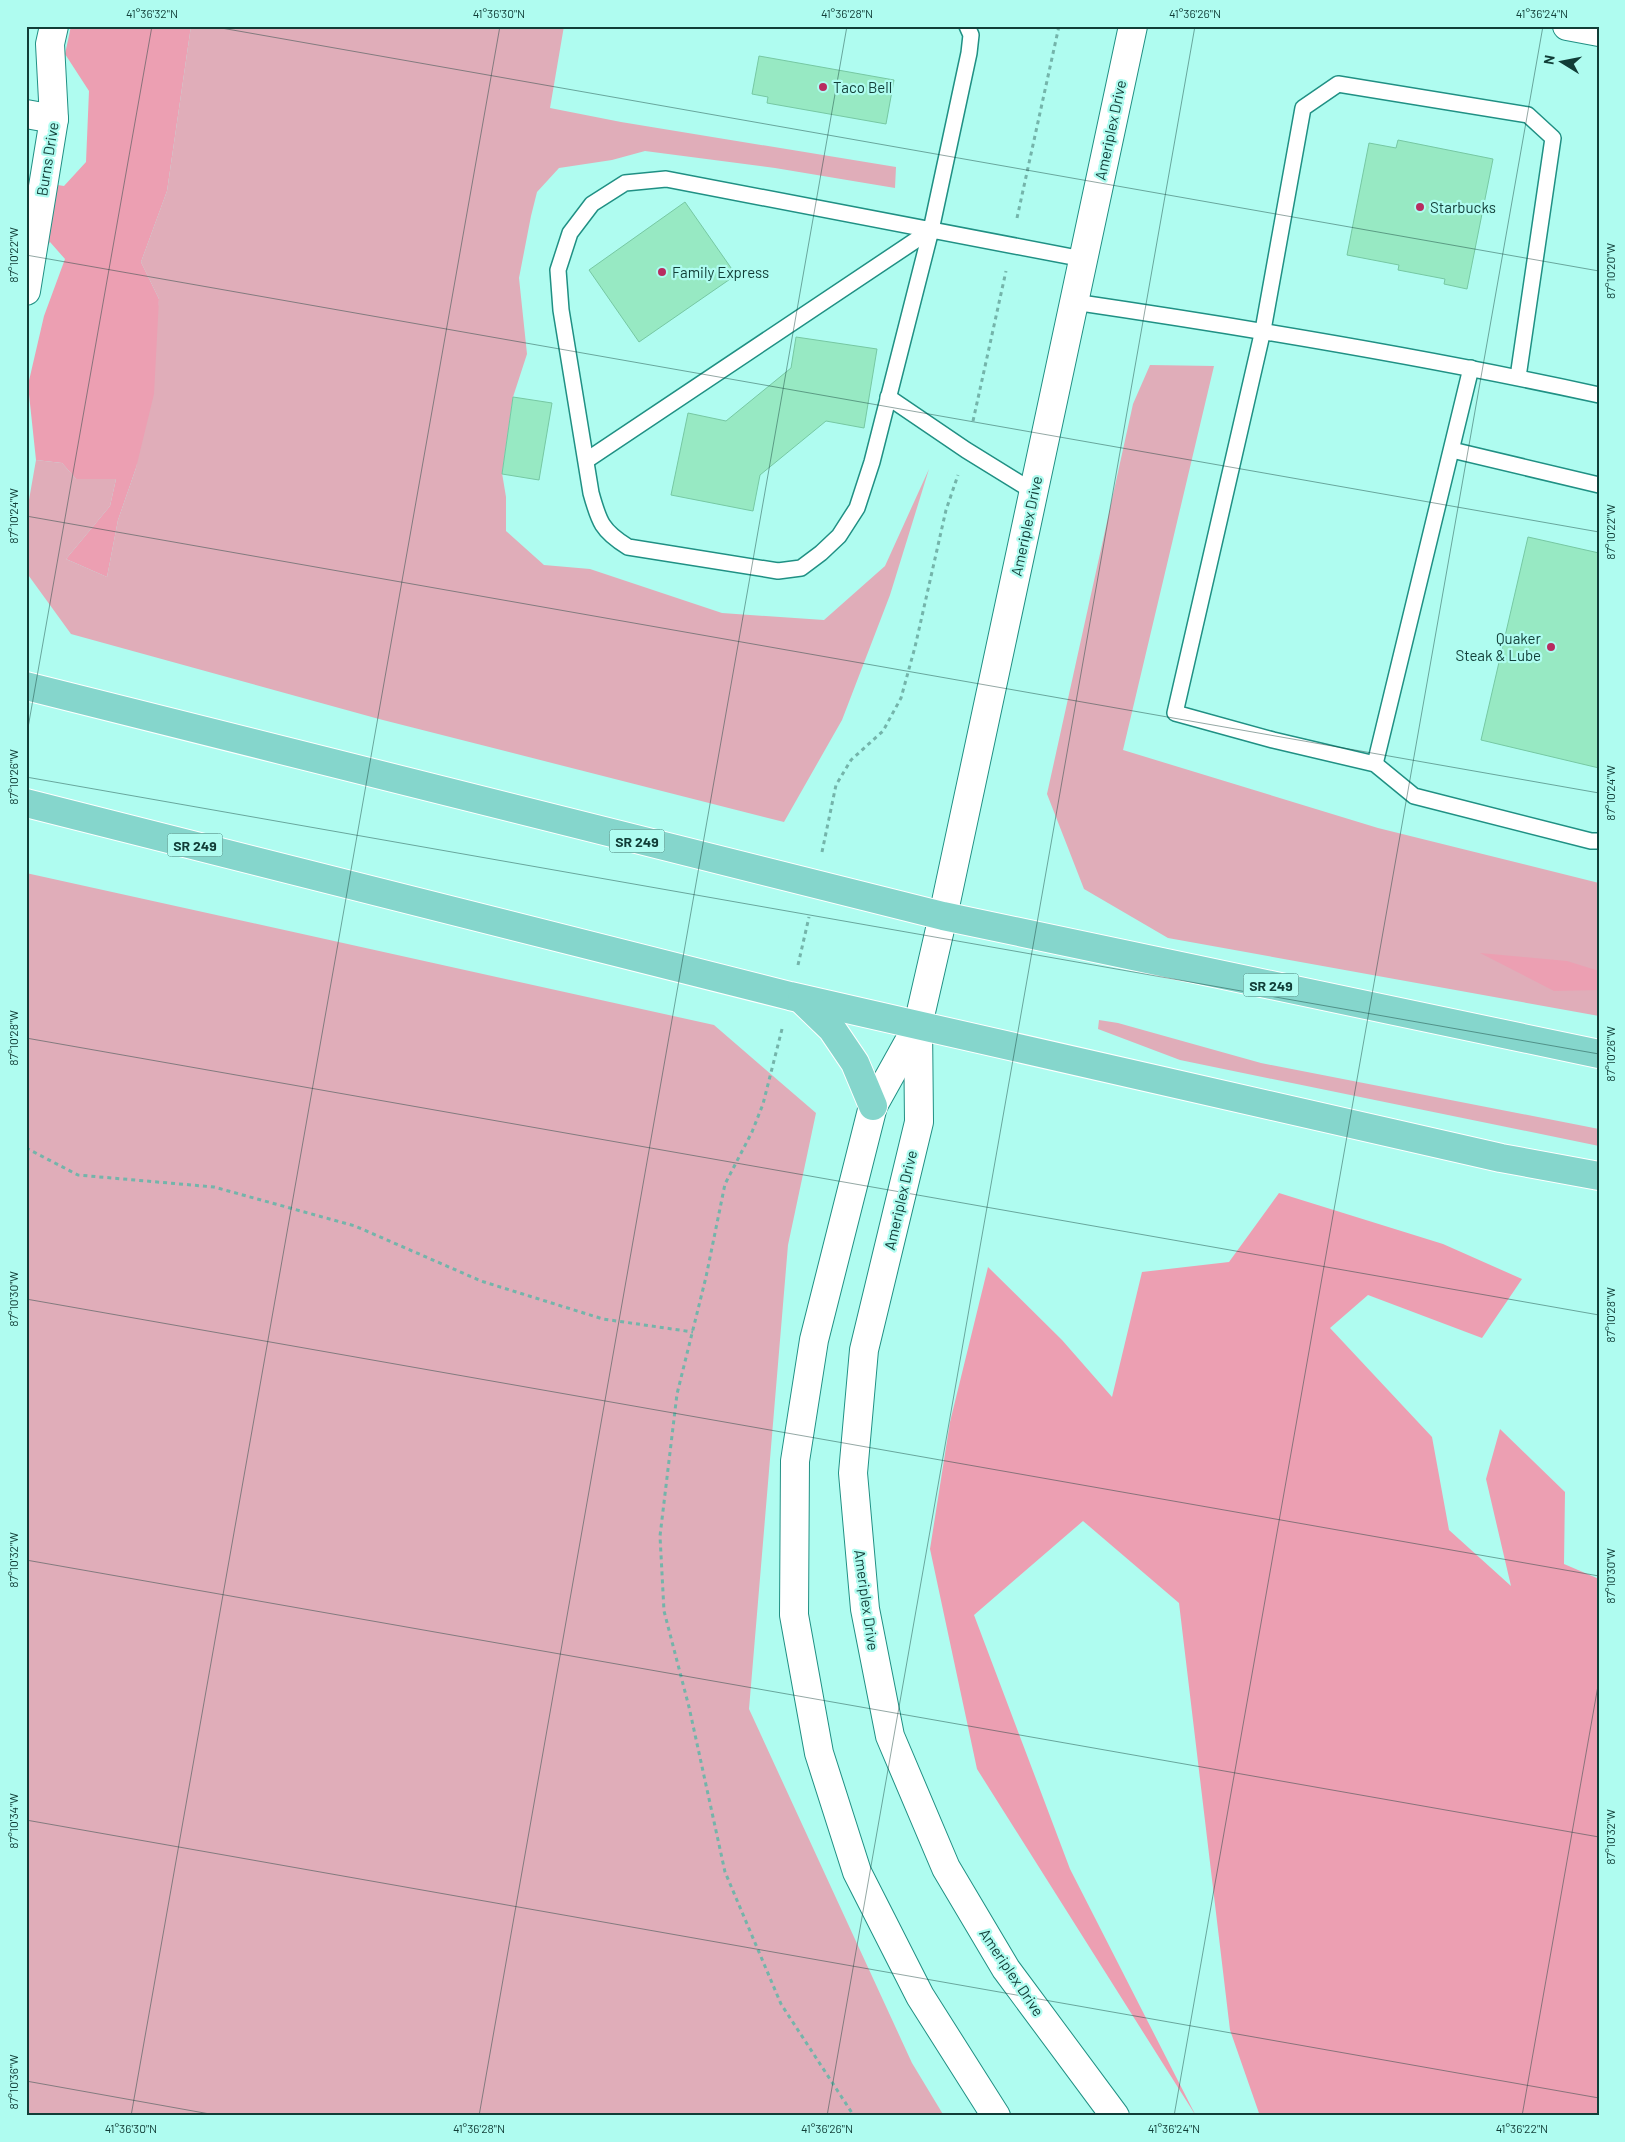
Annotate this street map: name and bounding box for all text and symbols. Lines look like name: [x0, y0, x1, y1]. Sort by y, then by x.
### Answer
text: 41°36'32"N: [126, 6, 178, 20]
text: 41°36'30"N: [473, 6, 525, 20]
text: 41°36'28"N: [821, 6, 873, 20]
text: 41°36'26"N: [1169, 6, 1221, 20]
text: 41°36'24"N: [1516, 6, 1568, 20]
north arrow: [1538, 38, 1588, 88]
text: N: [1540, 54, 1558, 66]
place label: Taco Bell: [833, 78, 892, 96]
street label: Ameriplex Drive: [1091, 78, 1129, 182]
marker: Taco Bell: [817, 81, 829, 93]
street label: Burns Drive: [32, 121, 62, 197]
place label: Starbucks: [1430, 198, 1496, 216]
marker: Starbucks: [1414, 201, 1426, 213]
text: 87°10'22"W: [6, 227, 20, 283]
text: 87°10'20"W: [1603, 243, 1617, 299]
place label: Family Express: [672, 263, 769, 281]
marker: Family Express: [656, 266, 668, 278]
street label: Ameriplex Drive: [1007, 474, 1045, 578]
text: 87°10'24"W: [6, 488, 20, 544]
text: 87°10'22"W: [1603, 504, 1617, 560]
place label: Quaker Steak & Lube: [1455, 629, 1542, 664]
marker: Quaker Steak & Lube: [1545, 641, 1557, 653]
text: 87°10'26"W: [6, 749, 20, 805]
text: 87°10'24"W: [1603, 765, 1617, 821]
road number: SR 249: [610, 829, 664, 852]
road number: SR 249: [168, 834, 222, 856]
road number: SR 249: [1244, 974, 1298, 996]
text: 87°10'28"W: [6, 1010, 20, 1066]
text: 87°10'26"W: [1603, 1026, 1617, 1082]
street label: Ameriplex Drive: [880, 1148, 920, 1252]
text: 87°10'30"W: [6, 1271, 20, 1327]
text: 87°10'28"W: [1603, 1287, 1617, 1343]
text: 87°10'32"W: [6, 1532, 20, 1588]
street label: Ameriplex Drive: [851, 1548, 883, 1652]
text: 87°10'30"W: [1603, 1548, 1617, 1604]
text: 87°10'34"W: [6, 1793, 20, 1849]
text: 87°10'32"W: [1603, 1809, 1617, 1865]
street label: Ameriplex Drive: [976, 1925, 1048, 2019]
text: 87°10'36"W: [6, 2054, 20, 2110]
text: 41°36'30"N: [105, 2121, 157, 2135]
text: 41°36'28"N: [453, 2121, 505, 2135]
text: 41°36'26"N: [801, 2121, 853, 2135]
text: 41°36'24"N: [1148, 2121, 1200, 2135]
text: 41°36'22"N: [1496, 2121, 1548, 2135]

